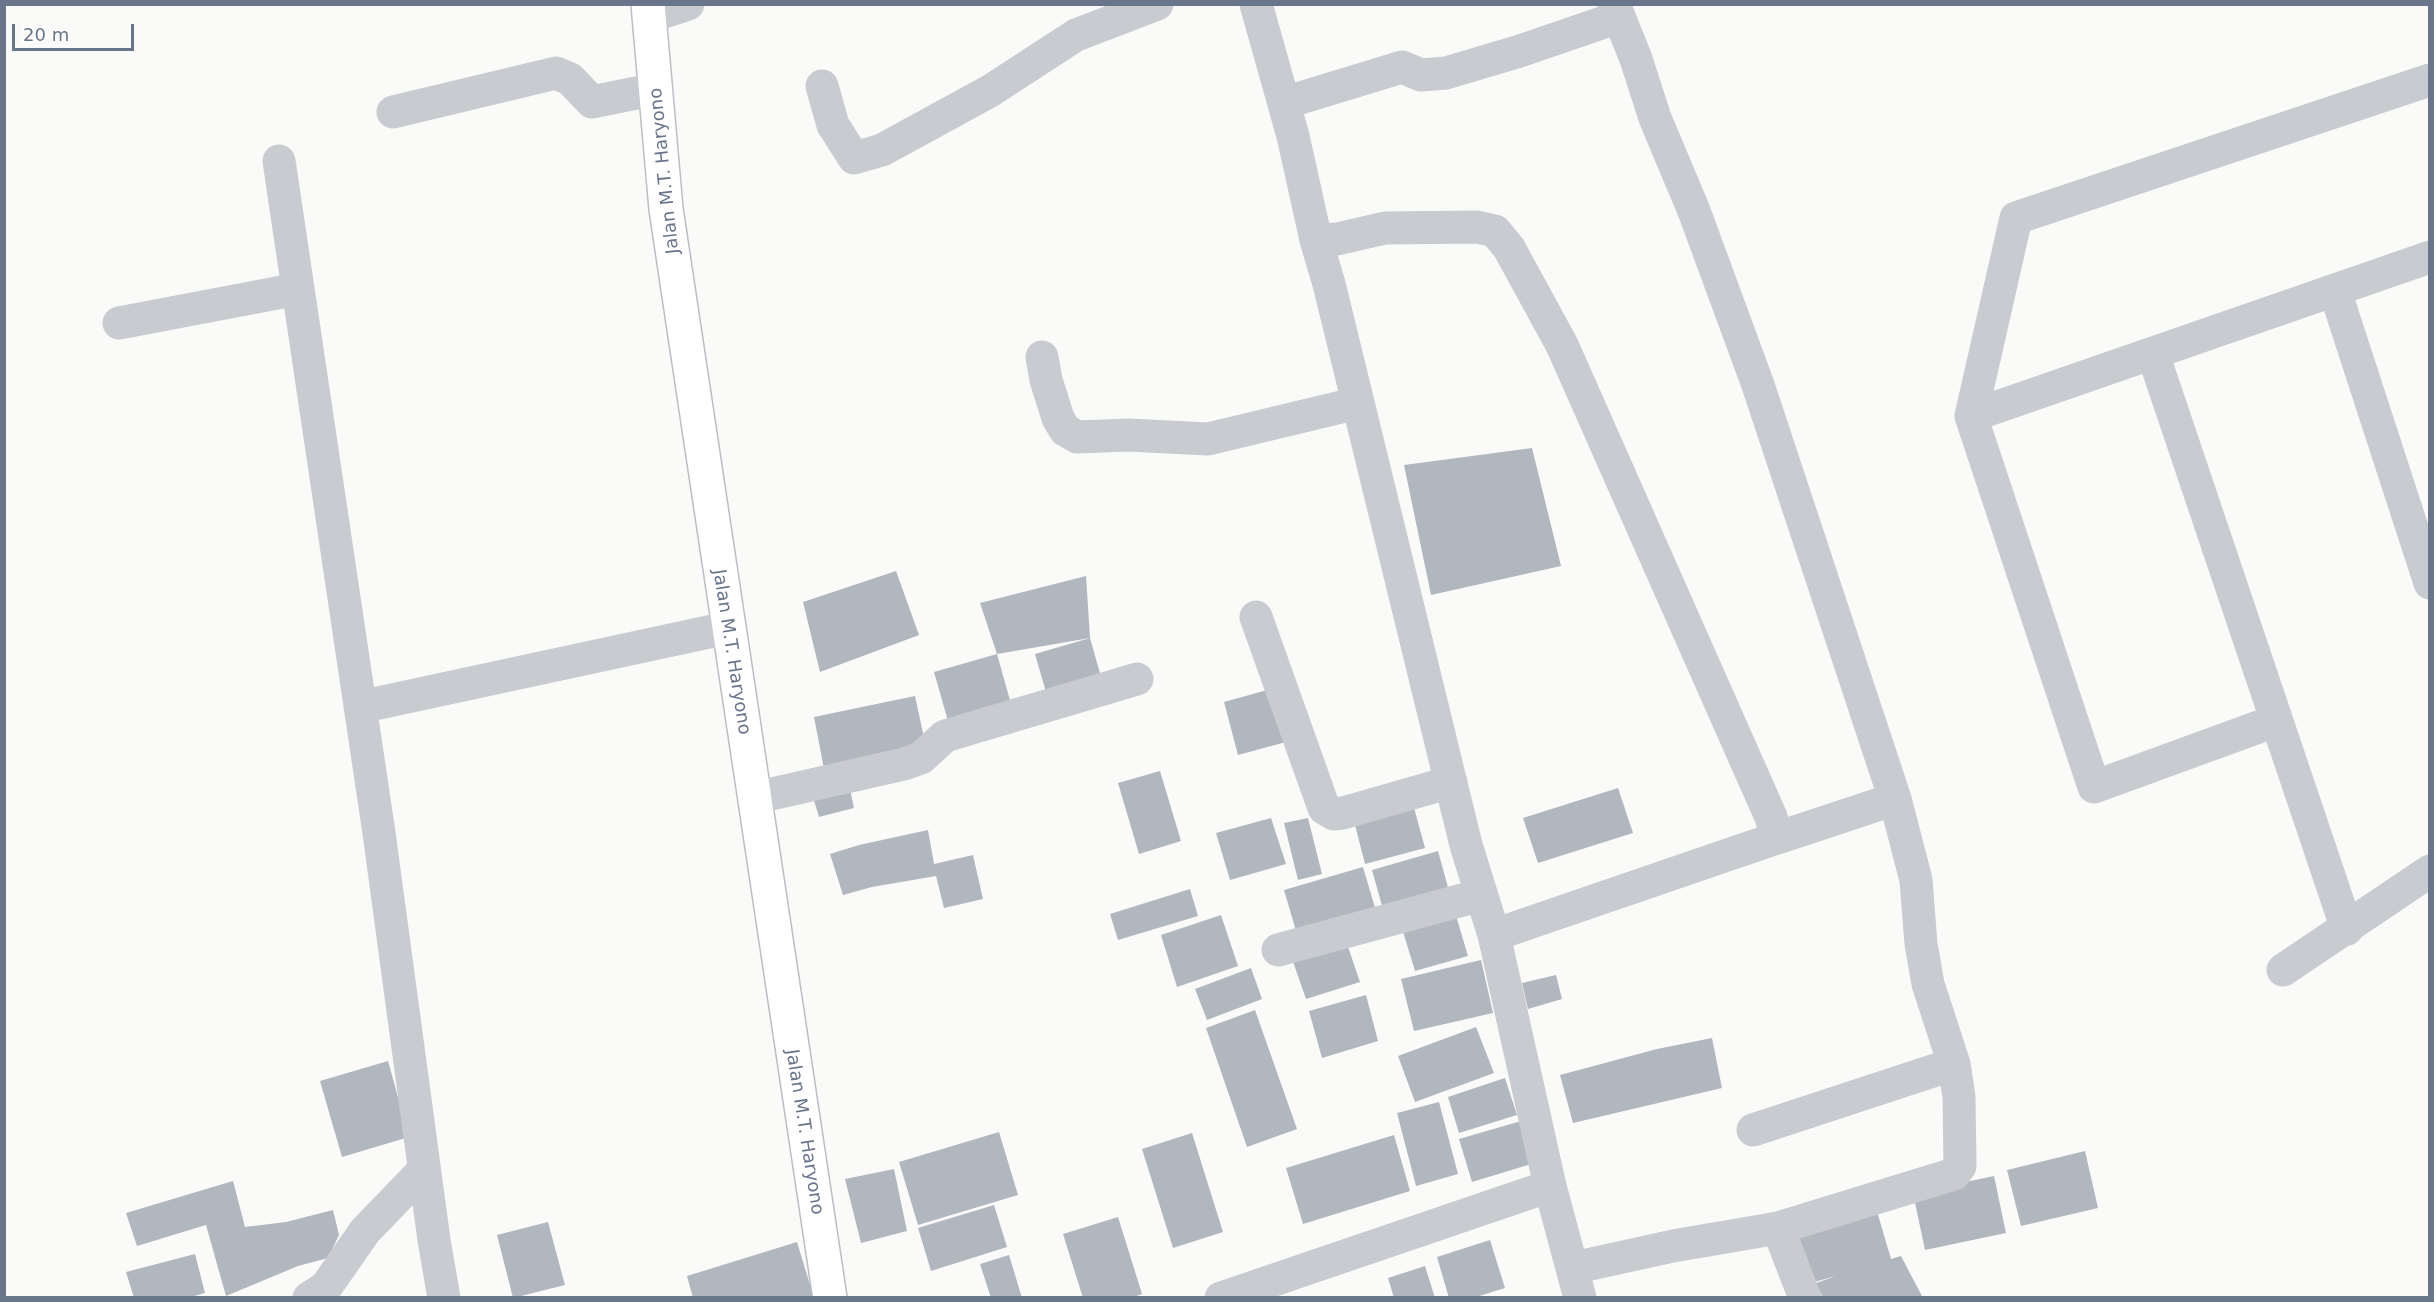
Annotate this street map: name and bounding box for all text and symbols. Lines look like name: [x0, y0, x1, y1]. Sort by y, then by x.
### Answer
scale bar: [15, 12, 136, 50]
text: 20 m: [23, 24, 69, 45]
street label: Jalan M.T. Haryono: [646, 87, 684, 255]
street label: Jalan M.T. Haryono: [707, 568, 755, 736]
street label: Jalan M.T. Haryono: [780, 1048, 828, 1216]

